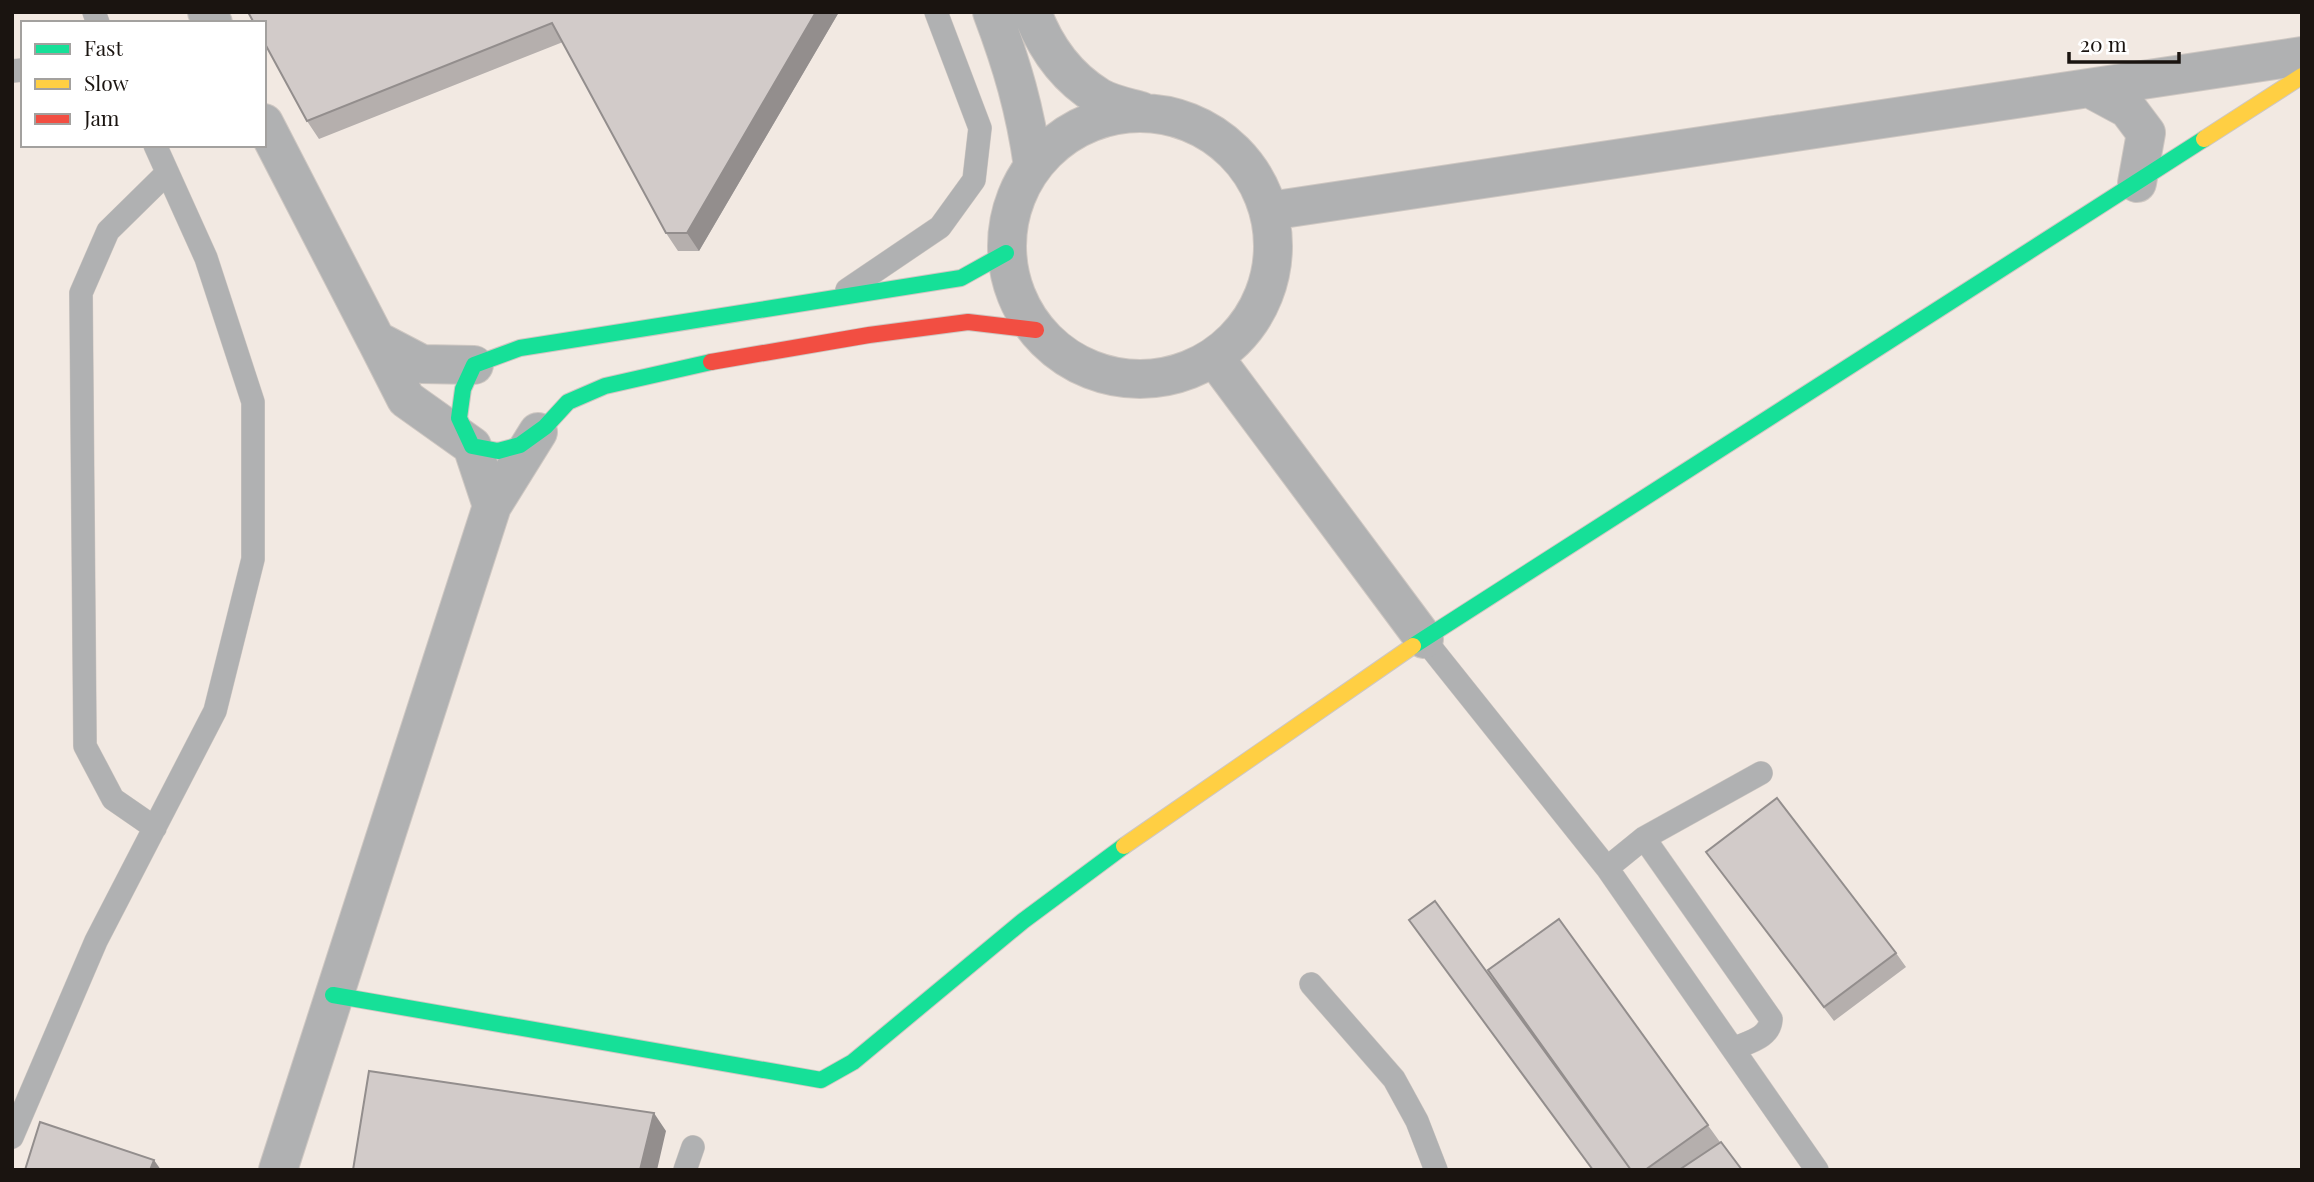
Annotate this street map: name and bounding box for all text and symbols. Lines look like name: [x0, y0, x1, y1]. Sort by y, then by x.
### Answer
legend: [21, 21, 266, 147]
scale bar: [2069, 21, 2179, 65]
text: 20 m: [2080, 29, 2127, 57]
text: Fast: [84, 33, 123, 61]
text: Slow: [84, 68, 129, 96]
text: Jam: [83, 103, 120, 131]

